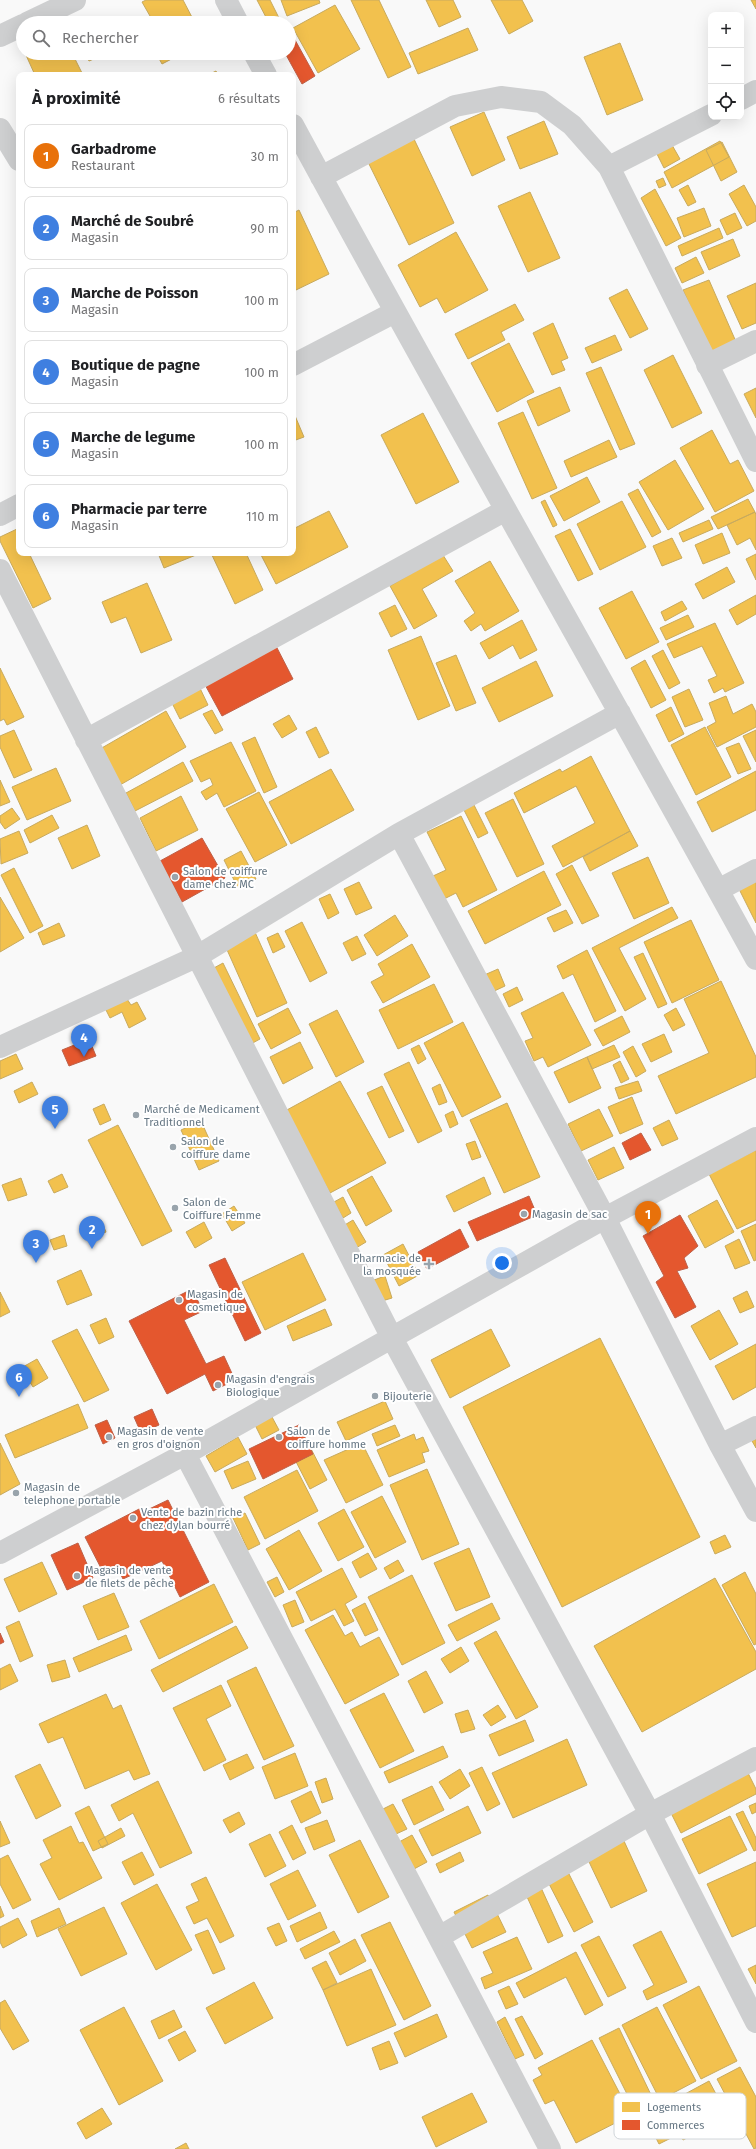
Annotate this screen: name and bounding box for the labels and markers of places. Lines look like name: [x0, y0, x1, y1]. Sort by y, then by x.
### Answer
place label: Salon de coiffure dame chez MC: [183, 865, 268, 891]
marker: Salon de coiffure dame chez MC: [170, 872, 180, 882]
pin: 4: [71, 1024, 97, 1057]
pin: 5: [42, 1096, 68, 1129]
place label: Marché de Medicament Traditionnel: [144, 1103, 260, 1129]
marker: Marché de Medicament Traditionnel: [131, 1110, 141, 1120]
place label: Salon de coiffure dame: [181, 1135, 250, 1161]
marker: Salon de coiffure dame: [168, 1142, 178, 1152]
place label: Salon de Coiffure Femme: [183, 1196, 261, 1222]
pin: 1: [635, 1201, 661, 1234]
marker: Salon de Coiffure Femme: [170, 1203, 180, 1213]
place label: Magasin de sac: [532, 1208, 607, 1221]
marker: Magasin de sac: [519, 1209, 529, 1219]
pin: 2: [79, 1216, 105, 1249]
pin: 3: [23, 1230, 49, 1263]
place label: Pharmacie de la mosquée: [353, 1252, 421, 1278]
marker: Pharmacie de la mosquée: [424, 1259, 434, 1269]
place label: Magasin de cosmetique: [187, 1288, 245, 1314]
marker: Magasin de cosmetique: [174, 1295, 184, 1305]
pin: 6: [6, 1364, 32, 1397]
place label: Magasin d'engrais Biologique: [226, 1373, 315, 1399]
marker: Magasin d'engrais Biologique: [213, 1380, 223, 1390]
place label: Bijouterie: [383, 1390, 432, 1403]
marker: Bijouterie: [370, 1391, 380, 1401]
place label: Magasin de vente en gros d'oignon: [117, 1425, 204, 1451]
place label: Salon de coiffure homme: [287, 1425, 366, 1451]
marker: Magasin de vente en gros d'oignon: [104, 1432, 114, 1442]
marker: Salon de coiffure homme: [274, 1432, 284, 1442]
place label: Magasin de telephone portable: [24, 1481, 121, 1507]
marker: Magasin de telephone portable: [11, 1488, 21, 1498]
place label: Vente de bazin riche chez dylan bourré: [141, 1506, 242, 1532]
marker: Vente de bazin riche chez dylan bourré: [128, 1513, 138, 1523]
place label: Magasin de vente de filets de pêche: [85, 1564, 174, 1590]
marker: Magasin de vente de filets de pêche: [72, 1571, 82, 1581]

